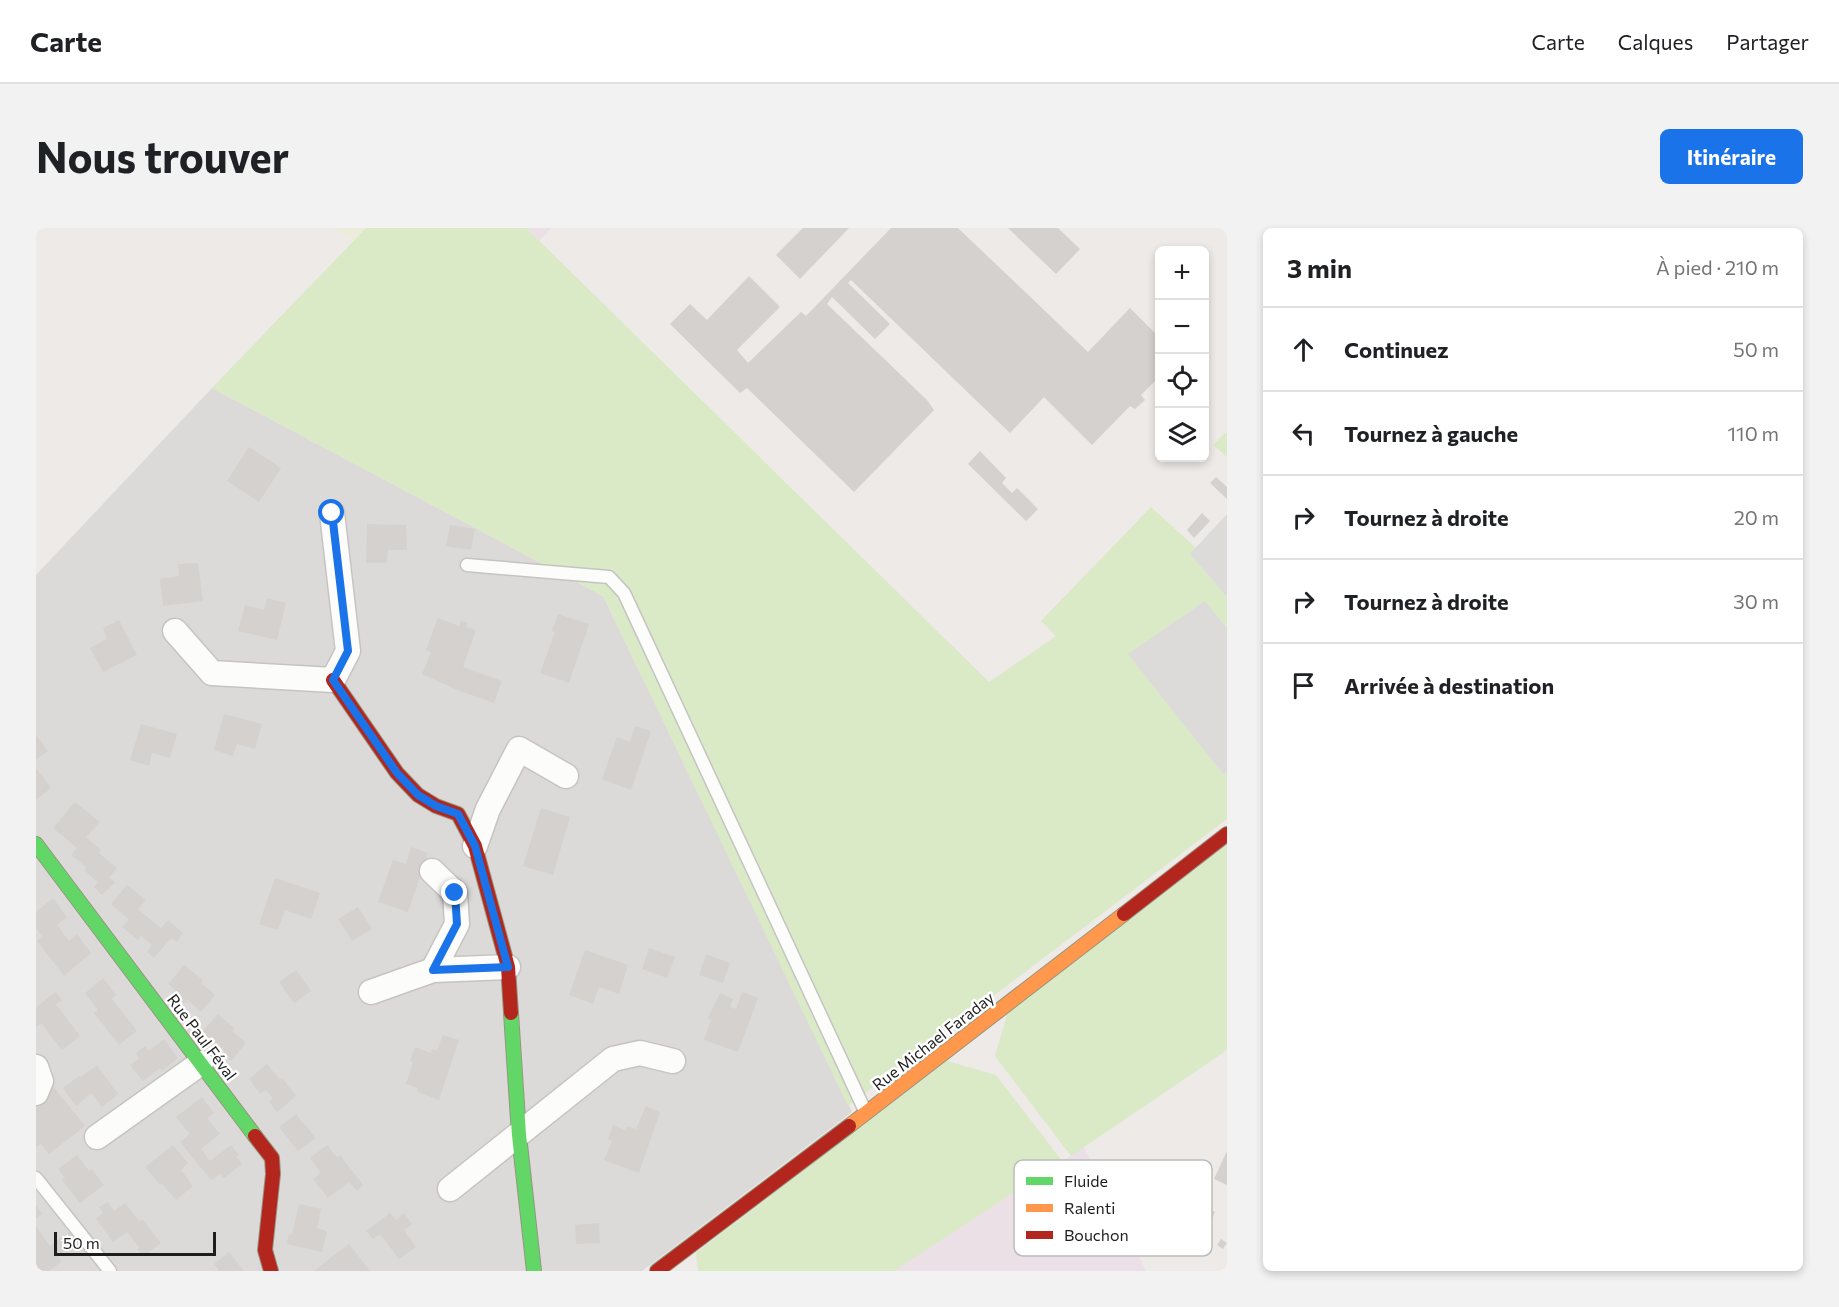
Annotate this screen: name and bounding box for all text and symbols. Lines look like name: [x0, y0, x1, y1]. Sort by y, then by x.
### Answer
text: Carte: [30, 24, 102, 58]
text: Carte: [1532, 29, 1585, 54]
text: Calques: [1618, 29, 1693, 54]
text: Partager: [1726, 29, 1809, 54]
button: Itinéraire: [1660, 129, 1803, 184]
text: Nous trouver: [36, 130, 289, 182]
map controls: [1155, 246, 1209, 462]
button: +: [1155, 246, 1209, 300]
text: 3 min: [1287, 252, 1352, 283]
text: À pied · 210 m: [1656, 255, 1779, 279]
button: −: [1155, 300, 1209, 354]
icon: ahead: [1287, 333, 1320, 366]
text: Continuez: [1344, 336, 1449, 363]
text: 50 m: [1733, 337, 1779, 361]
button: locate: [1155, 354, 1209, 408]
button: layers: [1155, 408, 1209, 462]
icon: left: [1287, 417, 1320, 450]
text: Tournez à gauche: [1344, 420, 1518, 447]
text: 110 m: [1728, 421, 1779, 445]
route start: [318, 499, 344, 525]
icon: right: [1287, 501, 1320, 534]
text: Tournez à droite: [1344, 504, 1509, 531]
text: 20 m: [1734, 505, 1779, 529]
icon: right: [1287, 585, 1320, 618]
text: Tournez à droite: [1344, 588, 1509, 615]
text: 30 m: [1733, 589, 1779, 613]
icon: arrive: [1287, 669, 1320, 702]
text: Arrivée à destination: [1344, 672, 1554, 699]
route end: [441, 879, 467, 905]
street label: Rue Michael Faraday: [868, 987, 997, 1094]
street label: Rue Paul Féval: [164, 990, 241, 1084]
legend: [1014, 1160, 1212, 1256]
text: Fluide: [1064, 1171, 1108, 1190]
text: Ralenti: [1064, 1198, 1115, 1217]
text: Bouchon: [1064, 1225, 1129, 1244]
scale bar: [54, 1229, 216, 1256]
text: 50 m: [63, 1233, 100, 1252]

